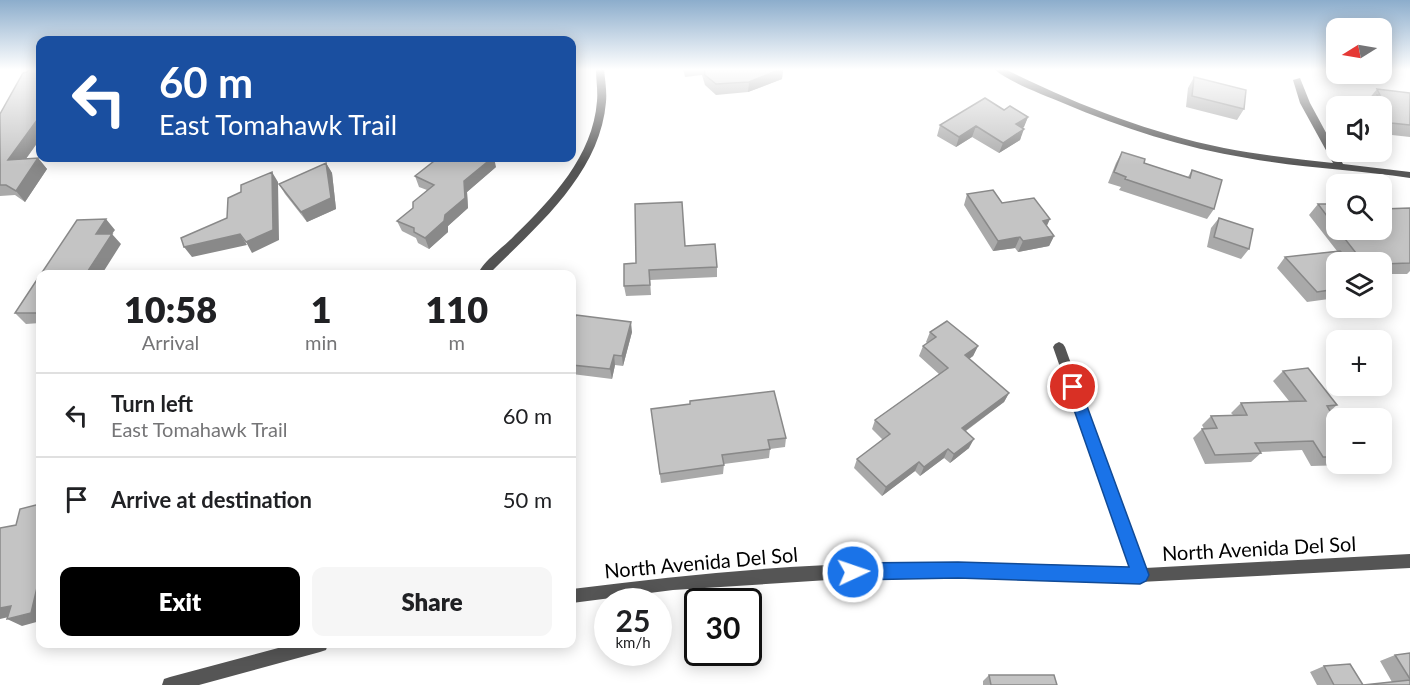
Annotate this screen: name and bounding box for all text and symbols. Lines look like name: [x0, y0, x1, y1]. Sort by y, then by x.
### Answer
north arrow: [1326, 18, 1392, 84]
map controls: [1326, 18, 1392, 474]
text: 60 m: [159, 57, 253, 107]
icon: left: [60, 60, 138, 138]
button: sound: [1326, 96, 1392, 162]
text: East Tomahawk Trail: [159, 108, 397, 141]
button: search: [1326, 174, 1392, 240]
button: layers: [1326, 252, 1392, 318]
text: 10:58: [124, 287, 217, 331]
text: 1: [311, 287, 332, 331]
text: 110: [425, 287, 488, 331]
text: Arrival: [142, 330, 199, 354]
text: min: [305, 330, 337, 354]
text: m: [448, 330, 465, 354]
button: +: [1326, 330, 1392, 396]
pin: [1047, 361, 1098, 412]
icon: arrive: [1056, 370, 1089, 403]
text: Turn left: [111, 390, 193, 417]
icon: left: [60, 399, 93, 432]
text: 60 m: [503, 402, 552, 429]
button: −: [1326, 408, 1392, 474]
text: East Tomahawk Trail: [111, 417, 287, 441]
icon: arrive: [60, 483, 93, 516]
text: Arrive at destination: [111, 486, 312, 513]
text: 50 m: [503, 486, 552, 513]
street label: North Avenida Del Sol: [1161, 531, 1357, 565]
position arrow: [821, 540, 885, 604]
street label: North Avenida Del Sol: [603, 542, 799, 582]
button: Exit: [60, 567, 300, 636]
button: Share: [312, 567, 552, 636]
speed limit sign: 30: [684, 588, 762, 666]
text: 25: [616, 602, 650, 638]
text: km/h: [615, 633, 651, 651]

